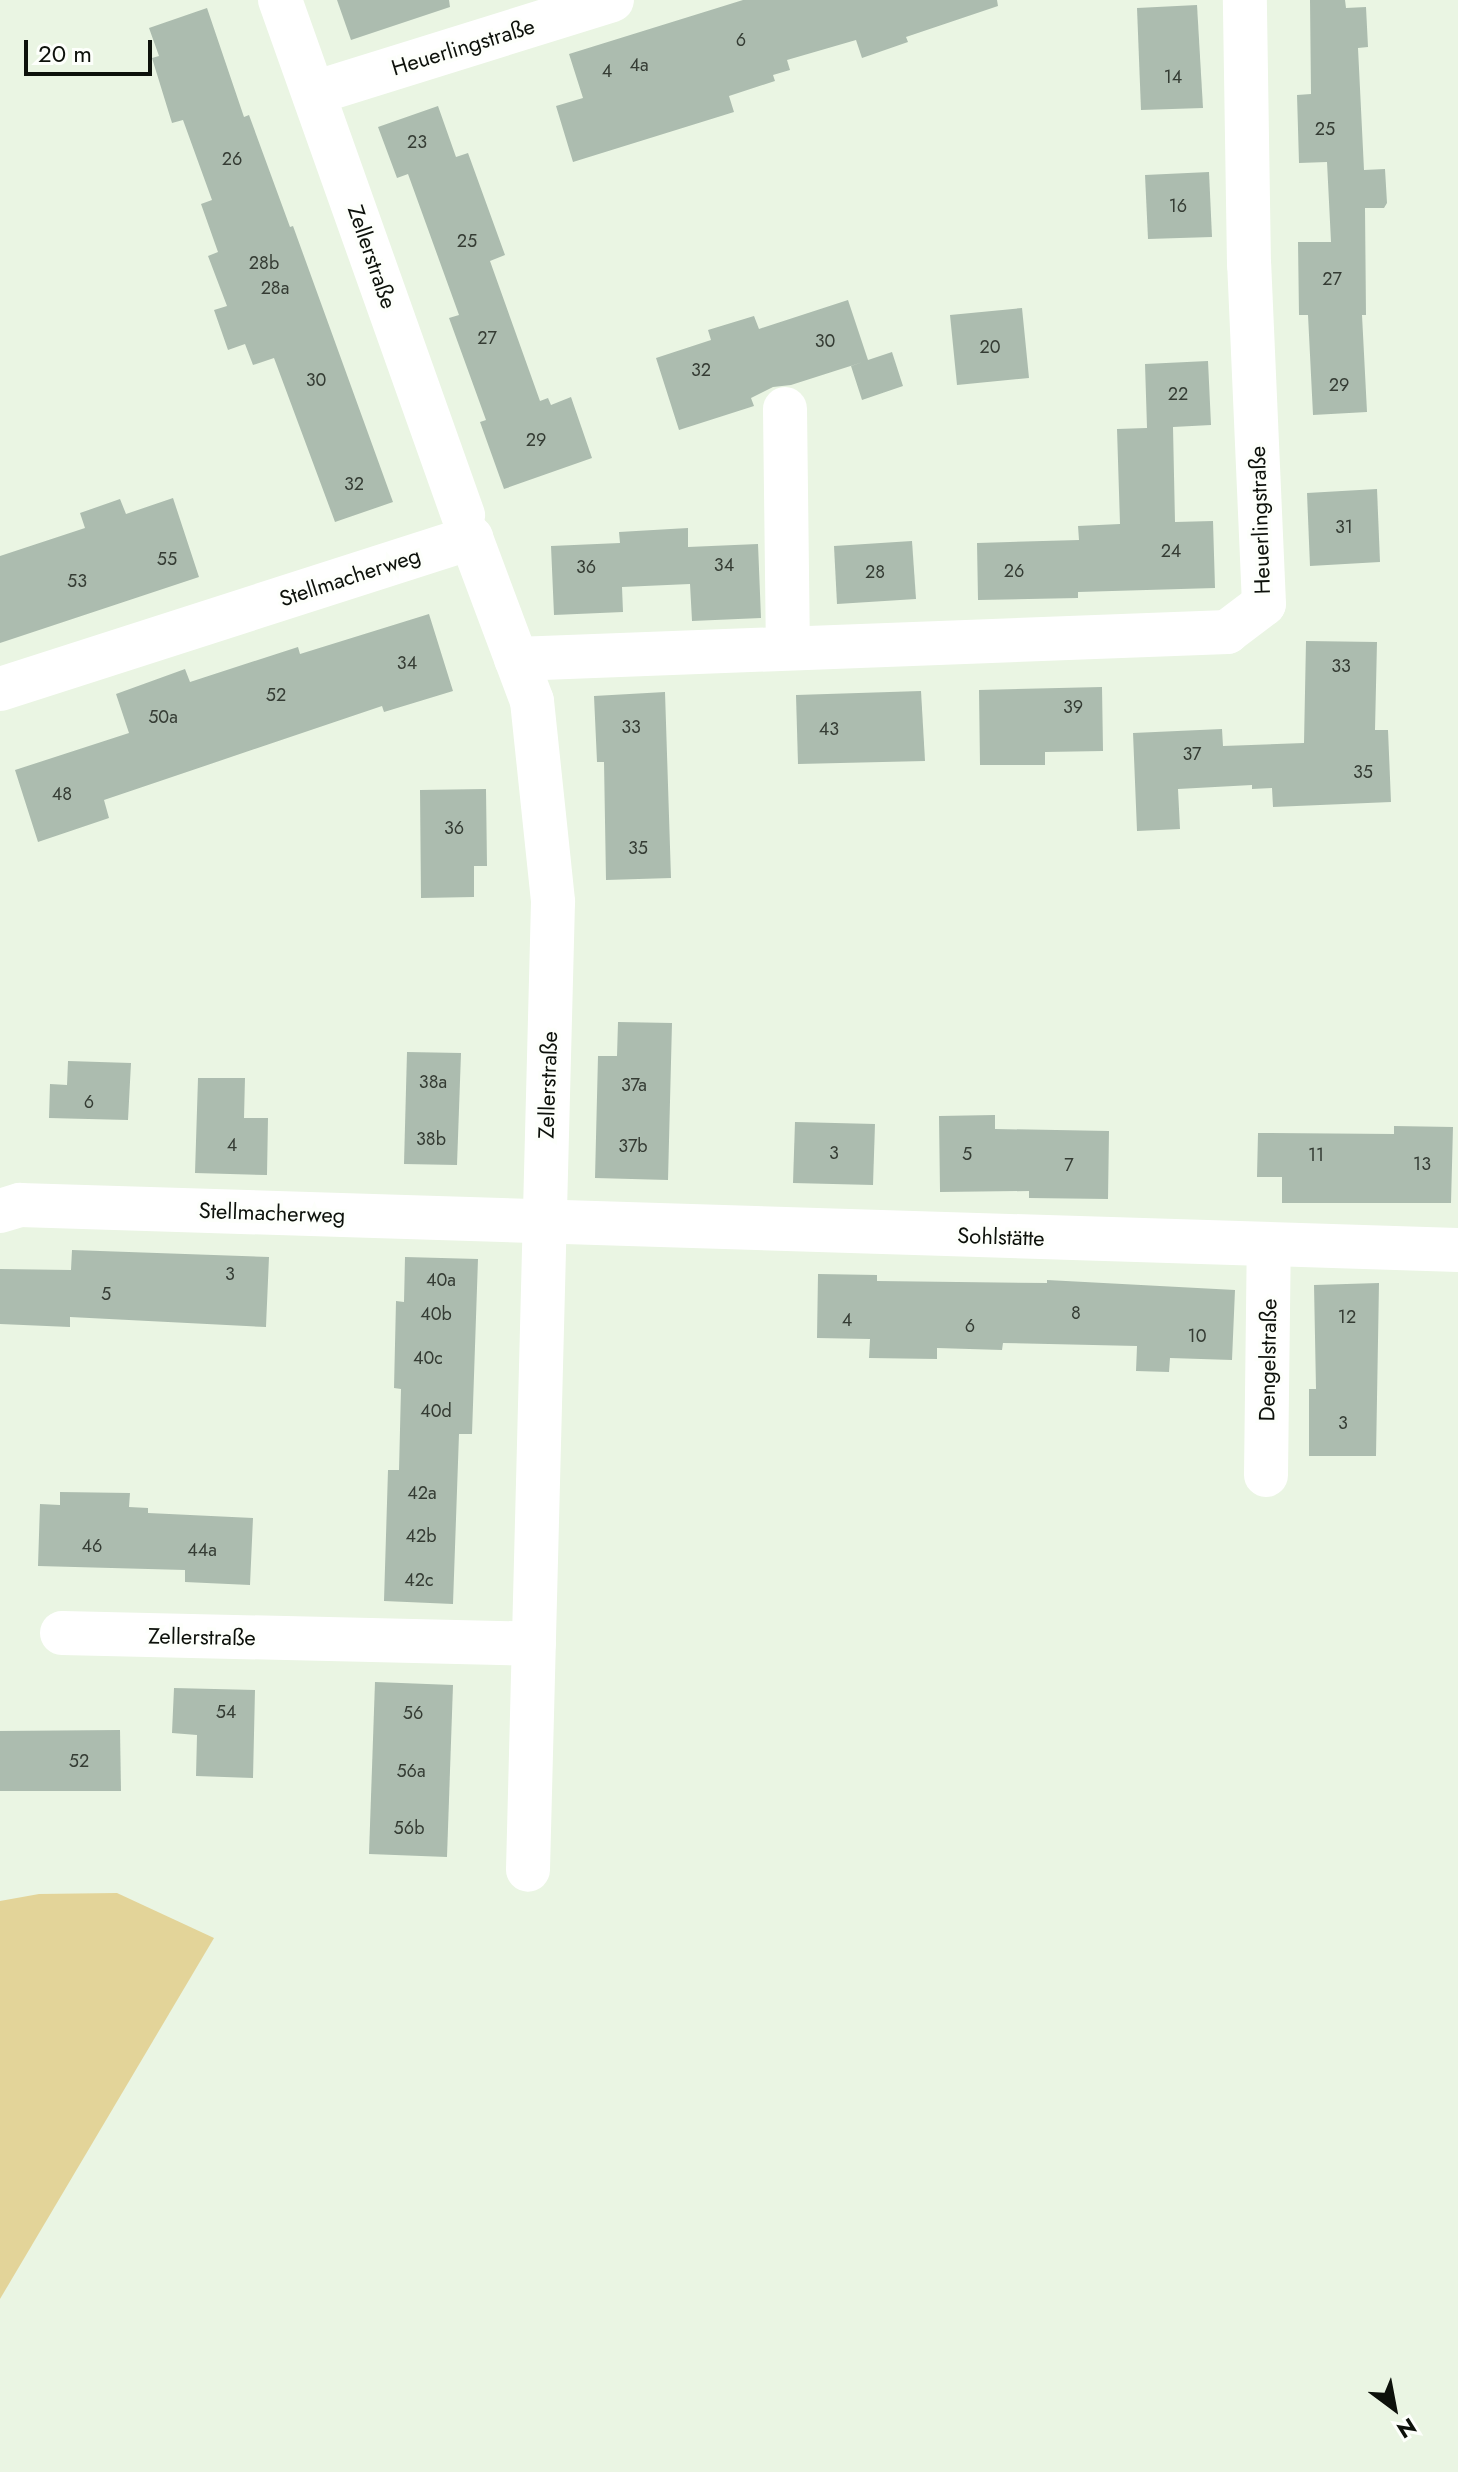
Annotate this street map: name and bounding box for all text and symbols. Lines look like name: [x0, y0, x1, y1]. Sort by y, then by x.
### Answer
street label: Heuerlingstraße: [388, 13, 538, 81]
scale bar: [28, 24, 156, 74]
house number: 6: [736, 29, 746, 51]
text: 20 m: [38, 36, 92, 71]
house number: 4a: [629, 54, 649, 76]
house number: 4: [602, 60, 612, 82]
house number: 14: [1164, 66, 1182, 88]
house number: 25: [1315, 118, 1335, 140]
house number: 23: [407, 131, 427, 153]
house number: 26: [222, 148, 242, 170]
house number: 16: [1169, 195, 1187, 217]
street label: Zellerstraße: [342, 202, 402, 312]
house number: 25: [457, 230, 477, 252]
house number: 28b: [249, 252, 279, 274]
house number: 27: [1322, 268, 1342, 290]
house number: 28a: [261, 277, 289, 299]
house number: 27: [477, 327, 497, 349]
house number: 30: [815, 330, 835, 352]
house number: 20: [979, 336, 1001, 358]
house number: 32: [691, 359, 711, 381]
house number: 30: [306, 369, 326, 391]
house number: 29: [1329, 374, 1349, 396]
house number: 22: [1168, 383, 1188, 405]
house number: 29: [526, 429, 546, 451]
street label: Heuerlingstraße: [1244, 445, 1276, 595]
house number: 32: [344, 473, 364, 495]
house number: 31: [1335, 516, 1353, 538]
house number: 24: [1161, 540, 1181, 562]
street label: Stellmacherweg: [276, 542, 424, 612]
house number: 55: [157, 548, 177, 570]
house number: 34: [714, 554, 734, 576]
house number: 36: [576, 556, 596, 578]
house number: 26: [1004, 560, 1024, 582]
house number: 28: [865, 561, 885, 583]
house number: 53: [67, 570, 87, 592]
house number: 34: [397, 652, 417, 674]
house number: 33: [1331, 655, 1351, 677]
house number: 52: [266, 684, 286, 706]
house number: 39: [1063, 696, 1083, 718]
house number: 50a: [148, 706, 178, 728]
house number: 33: [621, 716, 641, 738]
house number: 43: [819, 718, 839, 740]
house number: 37: [1182, 743, 1202, 765]
house number: 35: [1353, 761, 1373, 783]
house number: 48: [52, 783, 72, 805]
house number: 36: [444, 817, 464, 839]
house number: 35: [628, 837, 648, 859]
street label: Zellerstraße: [533, 1031, 563, 1139]
house number: 38a: [419, 1071, 447, 1093]
house number: 37a: [621, 1074, 647, 1096]
house number: 6: [84, 1091, 94, 1113]
house number: 38b: [416, 1128, 446, 1150]
house number: 4: [227, 1134, 237, 1156]
house number: 37b: [618, 1135, 648, 1157]
house number: 3: [829, 1142, 839, 1164]
house number: 5: [962, 1143, 972, 1165]
house number: 11: [1308, 1144, 1324, 1166]
house number: 13: [1413, 1153, 1431, 1175]
house number: 7: [1064, 1154, 1074, 1176]
street label: Stellmacherweg: [198, 1197, 346, 1229]
street label: Sohlstätte: [957, 1222, 1045, 1252]
house number: 3: [225, 1263, 235, 1285]
house number: 40a: [426, 1269, 456, 1291]
house number: 5: [101, 1283, 111, 1305]
street label: Dengelstraße: [1254, 1298, 1282, 1422]
house number: 8: [1071, 1302, 1081, 1324]
house number: 40b: [420, 1303, 452, 1325]
house number: 12: [1338, 1306, 1356, 1328]
house number: 4: [842, 1309, 852, 1331]
house number: 6: [965, 1315, 975, 1337]
house number: 10: [1188, 1325, 1206, 1347]
house number: 40c: [413, 1347, 443, 1369]
house number: 40d: [420, 1400, 452, 1422]
house number: 3: [1338, 1412, 1348, 1434]
house number: 42a: [407, 1482, 437, 1504]
house number: 42b: [406, 1525, 436, 1547]
house number: 46: [82, 1535, 102, 1557]
house number: 44a: [187, 1539, 217, 1561]
house number: 42c: [404, 1569, 434, 1591]
street label: Zellerstraße: [148, 1623, 256, 1651]
house number: 54: [216, 1701, 236, 1723]
house number: 56: [403, 1702, 423, 1724]
house number: 52: [69, 1750, 89, 1772]
house number: 56a: [396, 1760, 426, 1782]
house number: 56b: [394, 1817, 424, 1839]
north arrow: [1354, 2368, 1434, 2448]
text: N: [1391, 2410, 1423, 2447]

